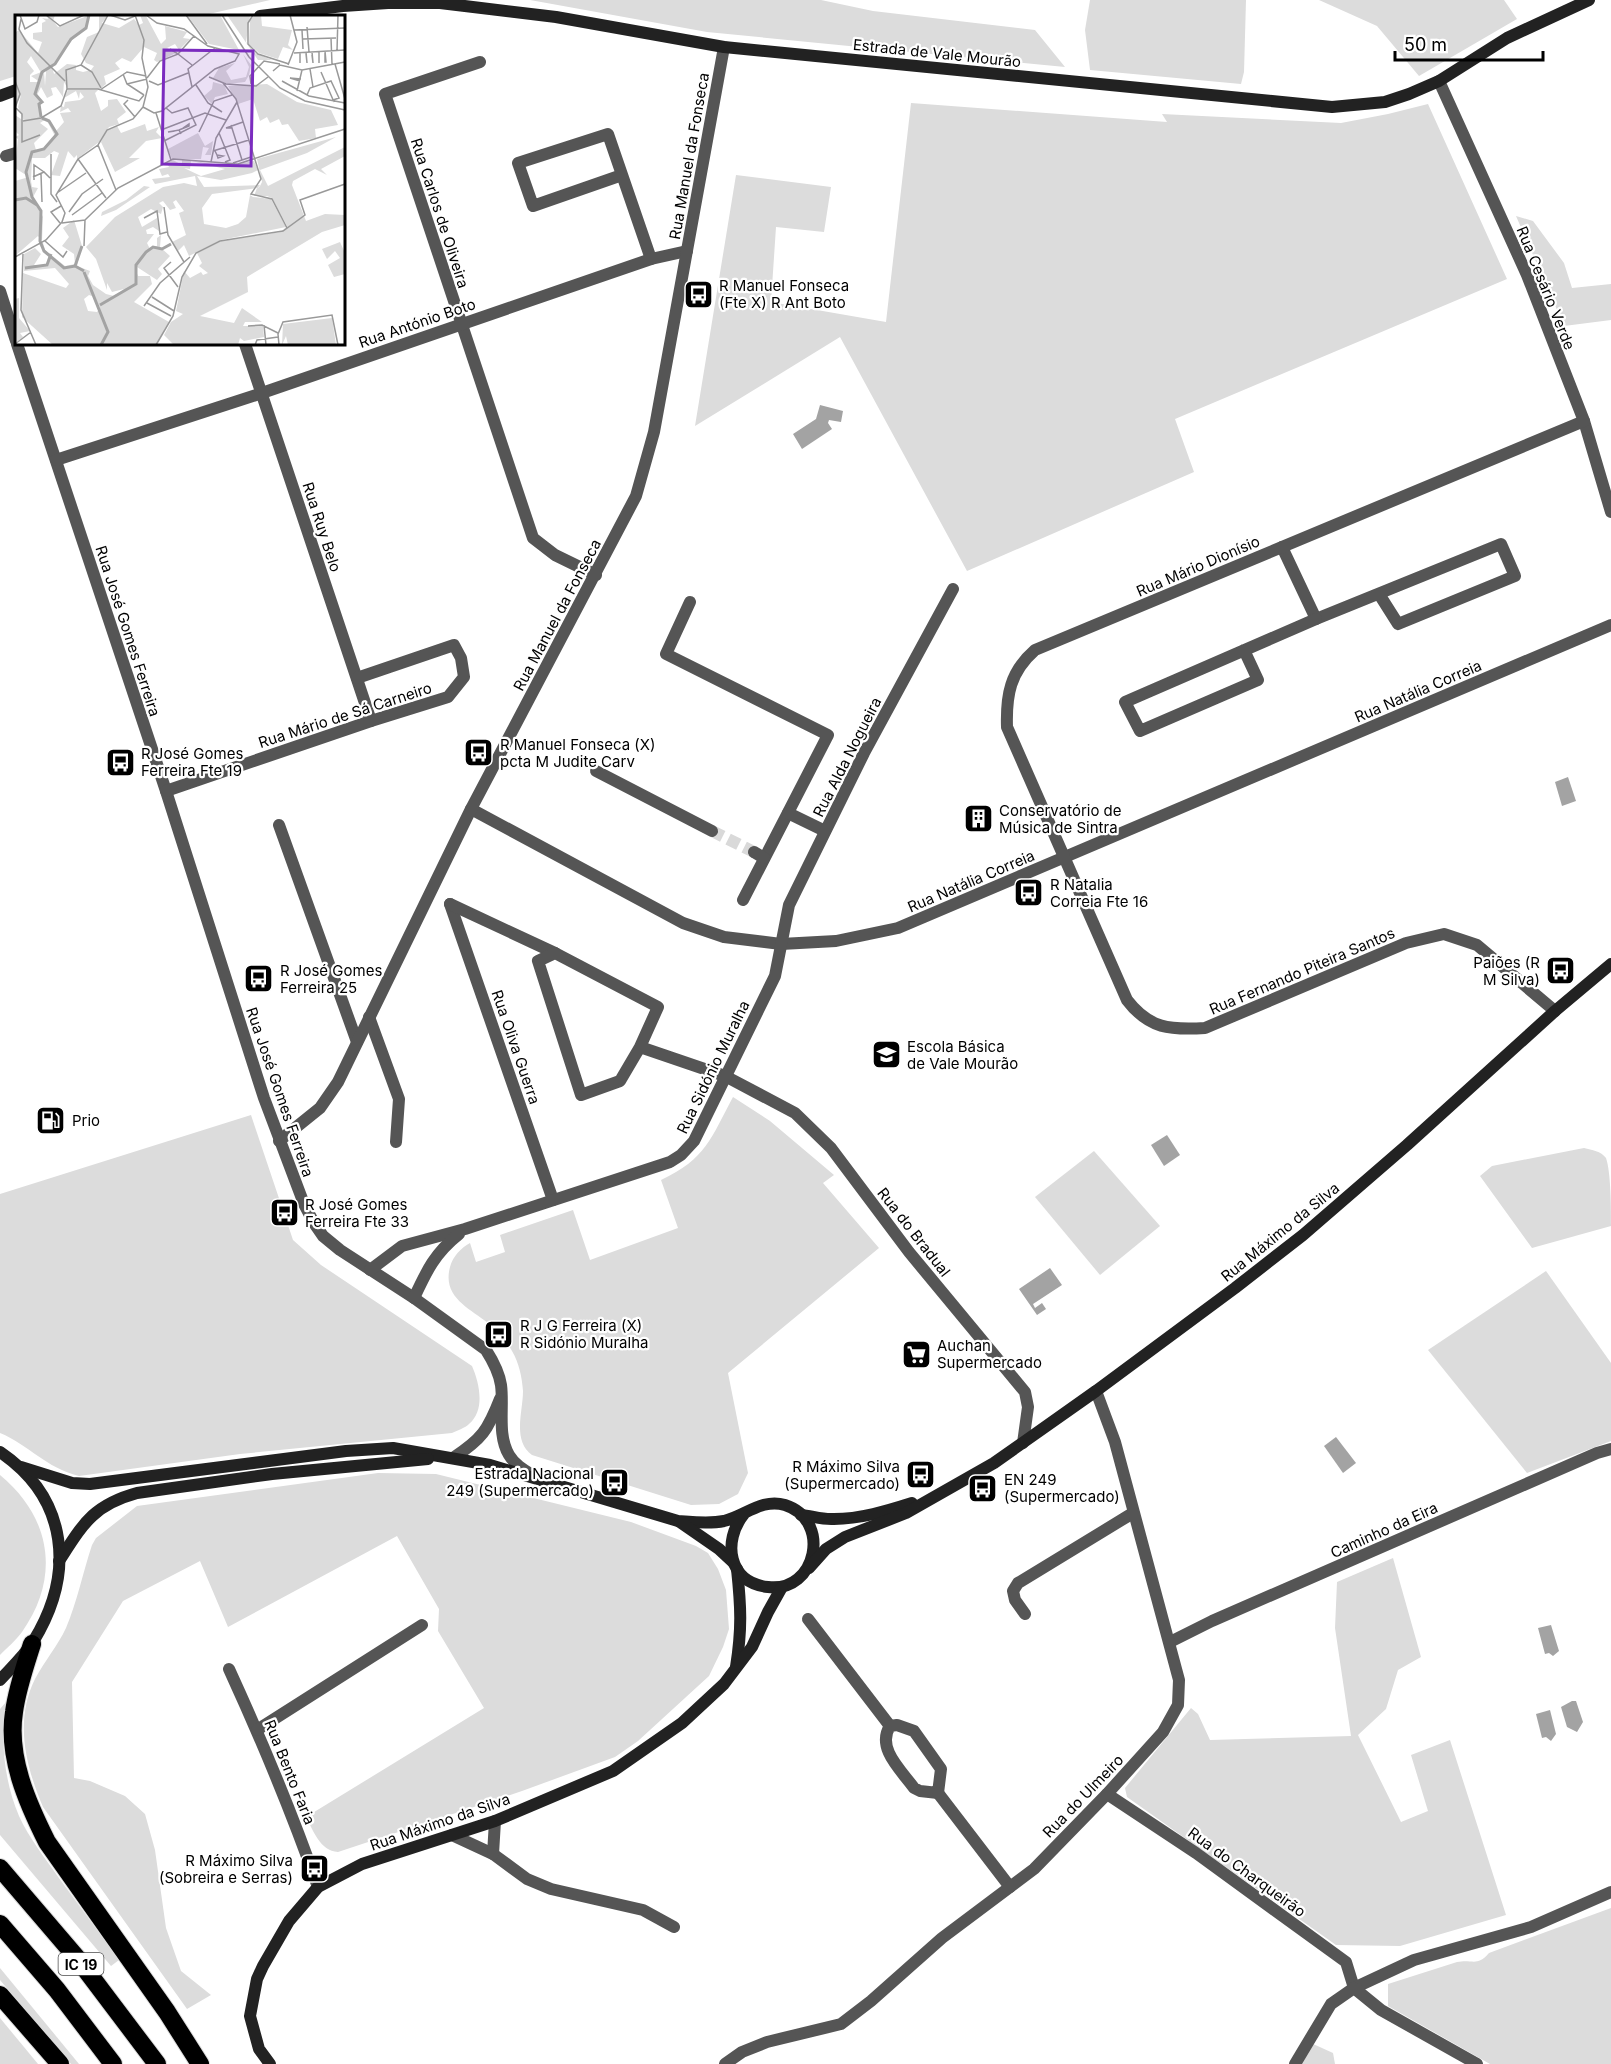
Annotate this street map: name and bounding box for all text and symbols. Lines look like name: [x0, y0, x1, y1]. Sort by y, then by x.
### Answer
inset map: [15, 15, 345, 345]
scale bar: [1395, 24, 1544, 62]
text: 50 m: [1404, 34, 1447, 55]
street label: Estrada de Vale Mourão: [852, 35, 1022, 71]
street label: Rua Manuel da Fonseca: [665, 71, 713, 241]
street label: Rua Carlos de Oliveira: [407, 136, 473, 290]
street label: Rua Cesário Verde: [1513, 223, 1579, 353]
place label: R Manuel Fonseca (Fte X) R Ant Boto: [719, 276, 849, 312]
bus stop icon: R Manuel Fonseca (Fte X) R Ant Boto: [682, 278, 714, 310]
street label: Rua António Boto: [356, 294, 478, 352]
street label: Rua Ruy Belo: [299, 480, 345, 574]
street label: Rua Mário Dionísio: [1133, 531, 1263, 601]
street label: Rua Manuel da Fonseca: [509, 536, 605, 694]
street label: Rua José Gomes Ferreira: [91, 543, 165, 719]
street label: Rua Natália Correia: [1352, 656, 1484, 726]
street label: Rua Mário de Sá Carneiro: [256, 678, 434, 752]
street label: Rua Alda Nogueira: [809, 694, 885, 820]
place label: R Manuel Fonseca (X) pcta M Judite Carv: [500, 735, 656, 771]
bus stop icon: R Manuel Fonseca (X) pcta M Judite Carv: [463, 737, 495, 769]
place label: R José Gomes Ferreira Fte 19: [141, 744, 243, 780]
bus stop icon: R José Gomes Ferreira Fte 19: [104, 746, 136, 778]
place label: Conservatório de Música de Sintra: [999, 801, 1122, 837]
building icon: Conservatório de Música de Sintra: [962, 803, 994, 835]
street label: Rua Natália Correia: [905, 846, 1037, 916]
place label: R Natalia Correia Fte 16: [1050, 875, 1148, 911]
bus stop icon: R Natalia Correia Fte 16: [1013, 877, 1045, 909]
street label: Rua Fernando Piteira Santos: [1206, 923, 1398, 1019]
place label: Paiões (R M Silva): [1473, 953, 1540, 989]
bus stop icon: Paiões (R M Silva): [1545, 955, 1577, 987]
place label: R José Gomes Ferreira 25: [280, 961, 382, 997]
bus stop icon: R José Gomes Ferreira 25: [243, 963, 275, 995]
street label: Rua Oliva Guerra: [488, 987, 544, 1107]
street label: Rua Sidónio Muralha: [673, 997, 753, 1137]
street label: Rua José Gomes Ferreira: [242, 1004, 318, 1180]
place label: Escola Básica de Vale Mourão: [907, 1037, 1018, 1073]
school or university icon: Escola Básica de Vale Mourão: [870, 1039, 902, 1071]
fuel station icon: Prio: [35, 1104, 67, 1136]
place label: Prio: [72, 1111, 100, 1130]
street label: Rua Máximo da Silva: [1217, 1178, 1343, 1286]
street label: Rua do Bradual: [873, 1184, 955, 1280]
place label: R José Gomes Ferreira Fte 33: [305, 1195, 409, 1231]
bus stop icon: R José Gomes Ferreira Fte 33: [268, 1197, 300, 1229]
place label: R J G Ferreira (X) R Sidónio Muralha: [520, 1316, 648, 1352]
bus stop icon: R J G Ferreira (X) R Sidónio Muralha: [483, 1318, 515, 1350]
place label: Auchan Supermercado: [937, 1336, 1042, 1372]
supermarket icon: Auchan Supermercado: [900, 1338, 932, 1370]
place label: R Máximo Silva (Supermercado): [784, 1457, 900, 1493]
bus stop icon: R Máximo Silva (Supermercado): [905, 1459, 937, 1491]
place label: Estrada Nacional 249 (Supermercado): [446, 1464, 594, 1500]
bus stop icon: Estrada Nacional 249 (Supermercado): [599, 1466, 631, 1498]
place label: EN 249 (Supermercado): [1004, 1470, 1120, 1506]
bus stop icon: EN 249 (Supermercado): [967, 1472, 999, 1504]
street label: Caminho da Eira: [1327, 1498, 1441, 1562]
street label: Rua Bento Faria: [260, 1717, 320, 1827]
street label: Rua do Ulmeiro: [1039, 1750, 1127, 1842]
street label: Rua Máximo da Silva: [367, 1789, 513, 1855]
street label: Rua do Charqueirão: [1184, 1823, 1310, 1921]
place label: R Máximo Silva (Sobreira e Serras): [159, 1851, 293, 1887]
bus stop icon: R Máximo Silva (Sobreira e Serras): [298, 1853, 330, 1885]
road number: IC 19: [58, 1953, 104, 1975]

